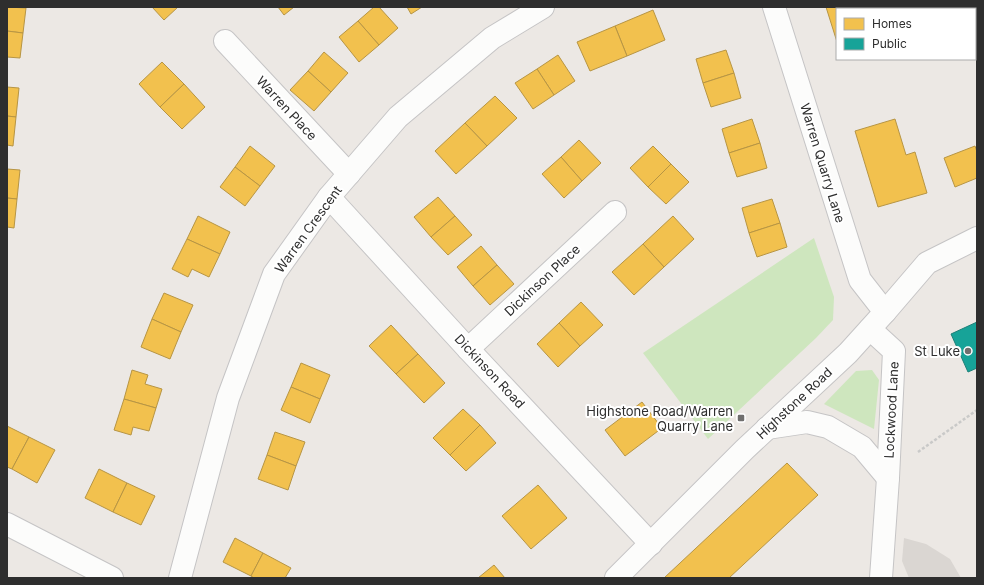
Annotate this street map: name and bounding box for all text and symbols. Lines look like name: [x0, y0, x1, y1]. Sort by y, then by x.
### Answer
legend: [836, 8, 976, 60]
text: Homes: [872, 16, 912, 31]
text: Public: [872, 36, 907, 51]
street label: Warren Place: [253, 73, 321, 143]
street label: Warren Quarry Lane: [797, 101, 849, 225]
street label: Warren Crescent: [271, 182, 345, 276]
street label: Dickinson Place: [501, 241, 583, 319]
street label: Dickinson Road: [452, 331, 528, 411]
place label: St Luke: [914, 343, 960, 359]
marker: St Luke: [963, 346, 973, 356]
street label: Lockwood Lane: [880, 361, 902, 459]
street label: Highstone Road: [753, 364, 835, 442]
place label: Highstone Road/Warren Quarry Lane: [586, 403, 733, 434]
marker: Highstone Road/Warren Quarry Lane: [736, 413, 746, 423]

